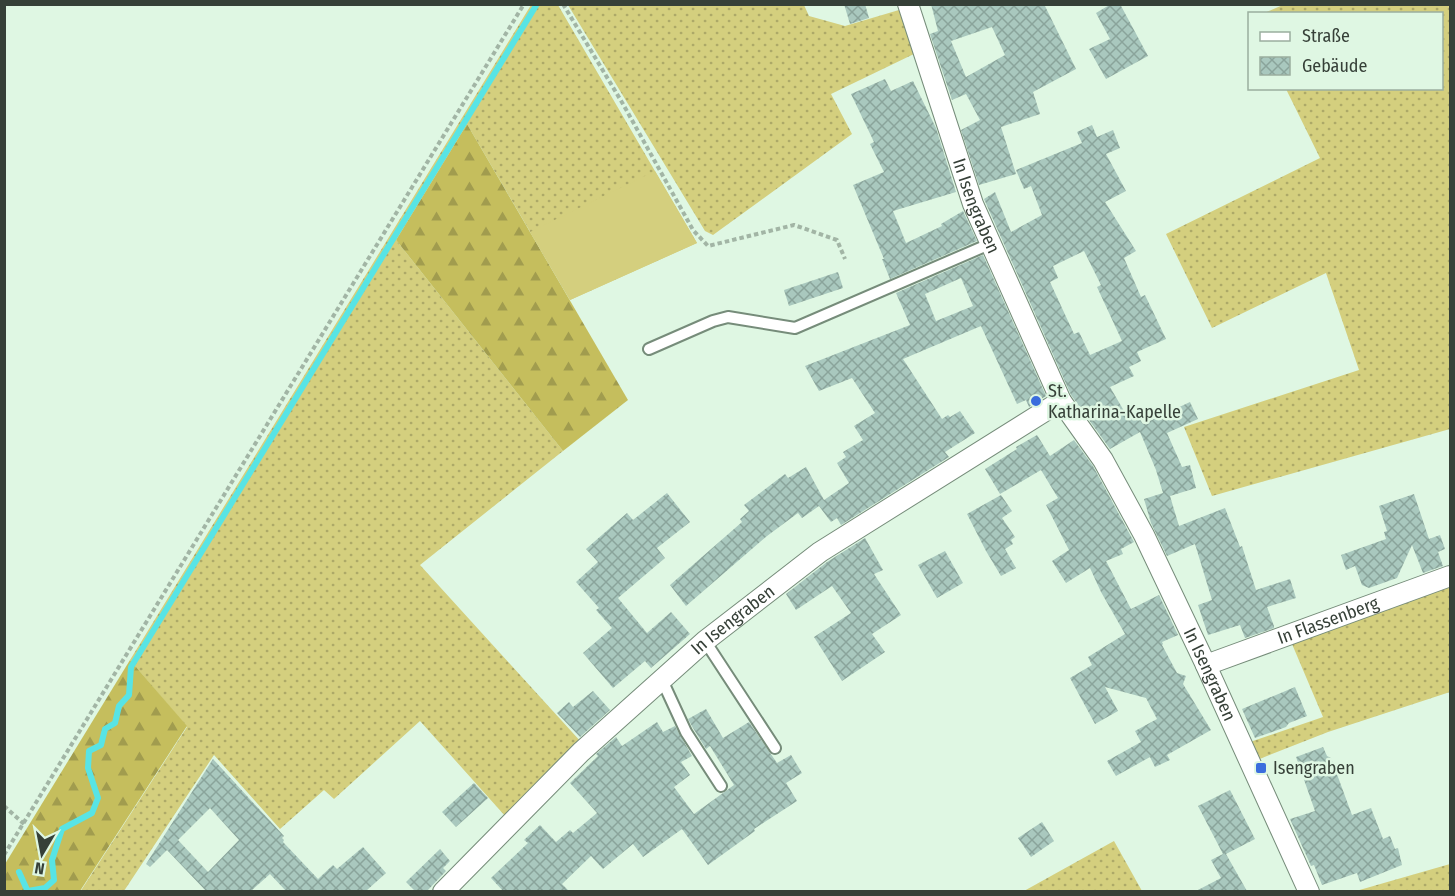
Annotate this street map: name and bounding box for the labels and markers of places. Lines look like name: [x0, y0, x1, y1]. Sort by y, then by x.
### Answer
place label: St. Katharina-Kapelle: [1048, 380, 1181, 423]
marker: St. Katharina-Kapelle: [1029, 394, 1043, 408]
place label: Isengraben: [1273, 757, 1355, 779]
marker: Isengraben: [1254, 761, 1268, 775]

